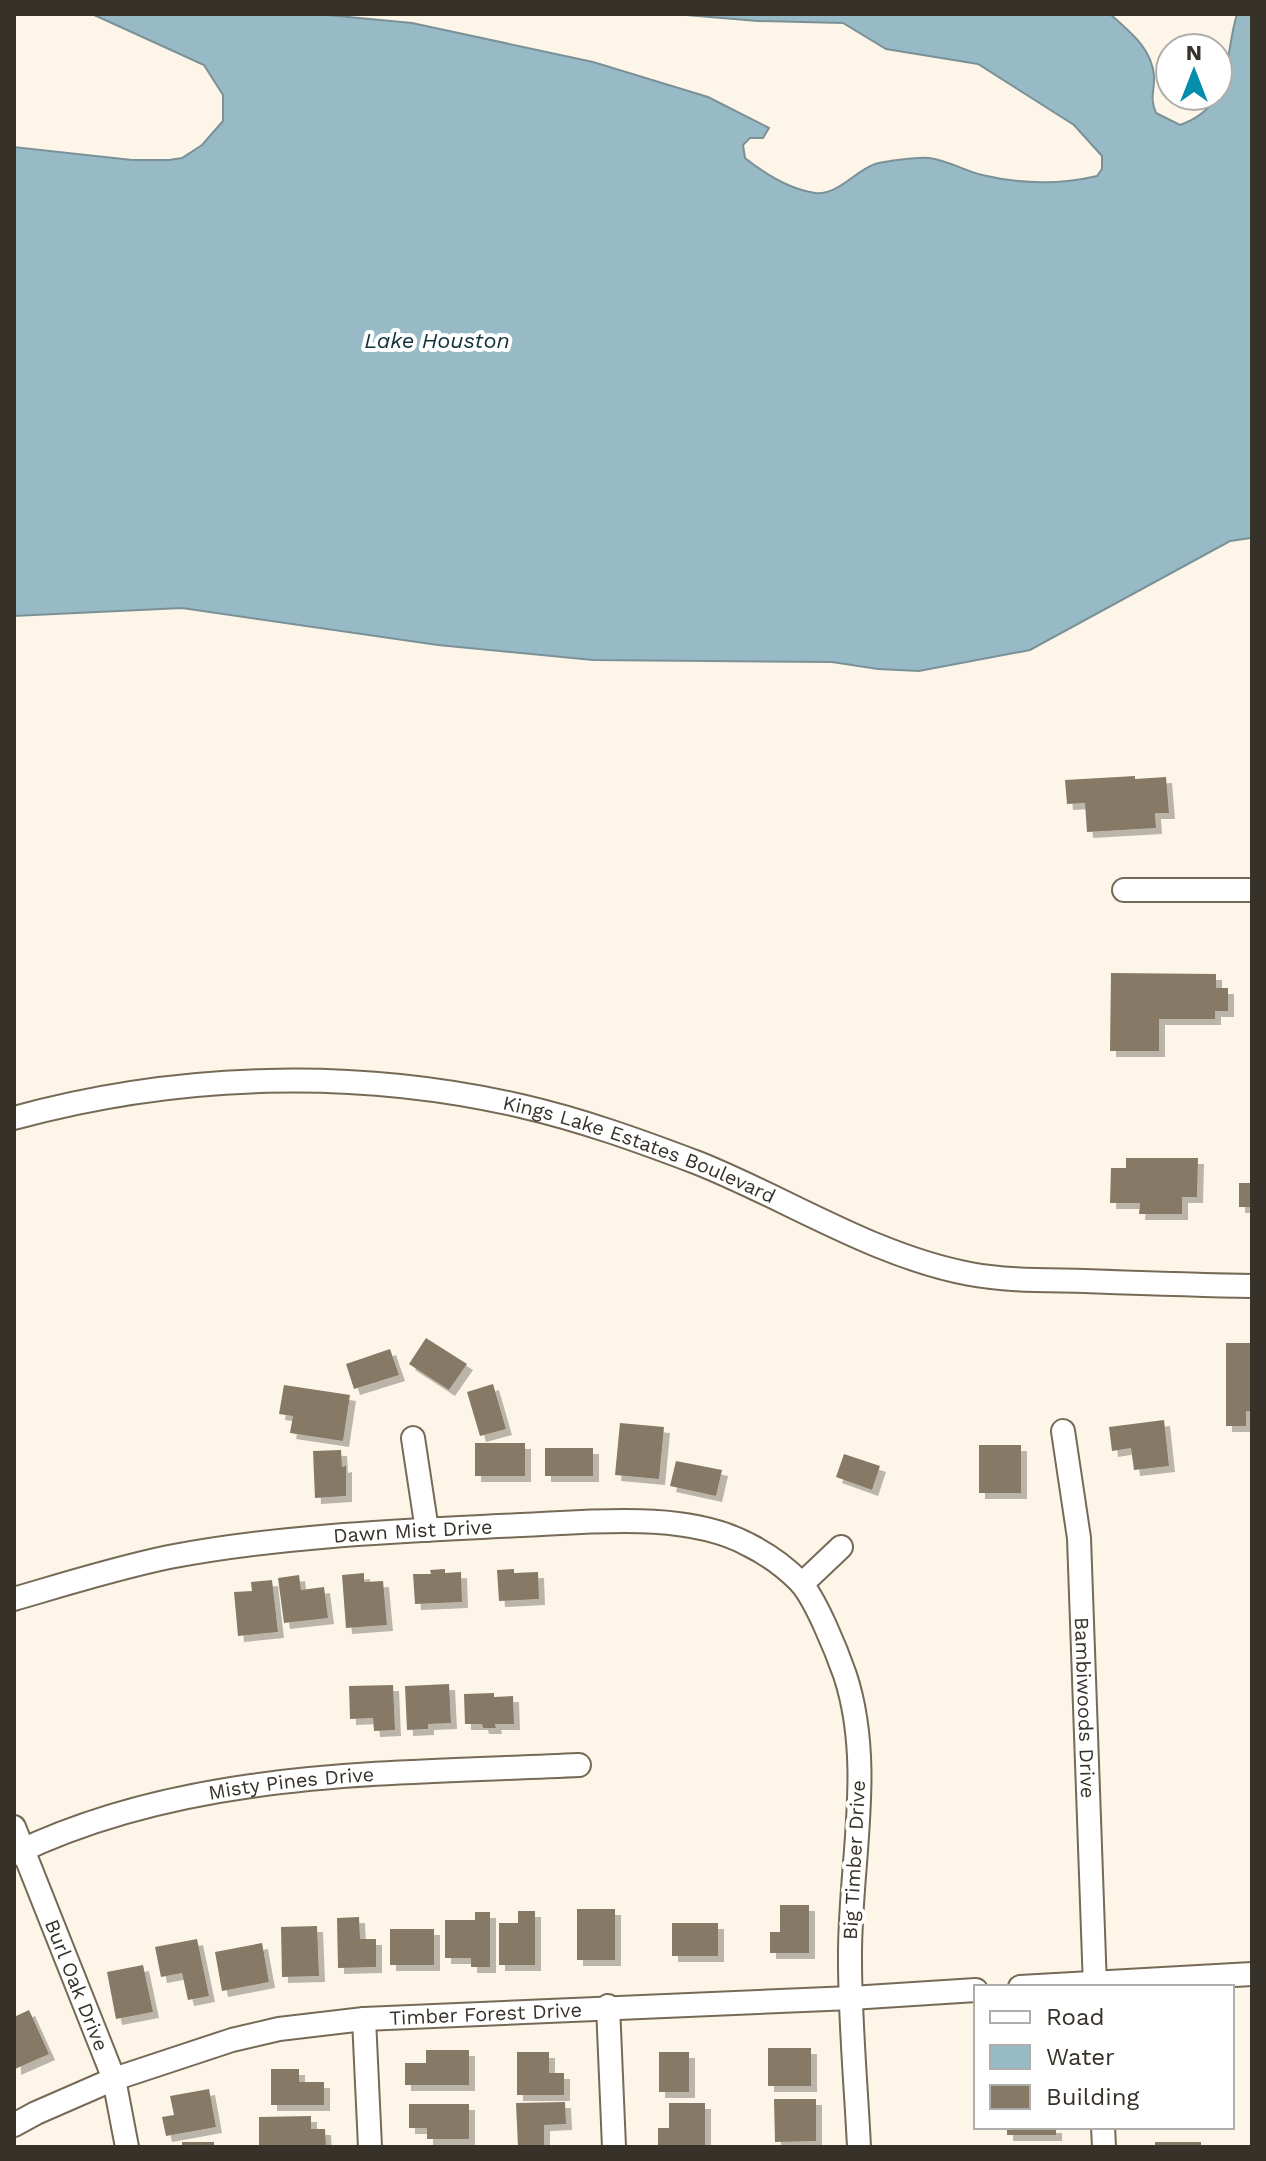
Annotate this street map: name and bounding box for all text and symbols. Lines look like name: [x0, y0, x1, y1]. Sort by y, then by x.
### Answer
north arrow: [1154, 32, 1234, 112]
text: N: [1186, 40, 1202, 65]
water label: Lake Houston: [364, 328, 510, 353]
street label: Kings Lake Estates Boulevard: [501, 1090, 779, 1208]
street label: Dawn Mist Drive: [332, 1514, 493, 1548]
street label: Bambiwoods Drive: [1070, 1617, 1100, 1799]
street label: Misty Pines Drive: [207, 1762, 375, 1805]
street label: Big Timber Drive: [838, 1780, 870, 1940]
street label: Burl Oak Drive: [40, 1916, 114, 2054]
legend: [974, 1985, 1234, 2129]
street label: Timber Forest Drive: [389, 1998, 582, 2030]
text: Road: [1046, 2003, 1105, 2031]
text: Water: [1046, 2043, 1115, 2071]
text: Building: [1046, 2083, 1139, 2111]

